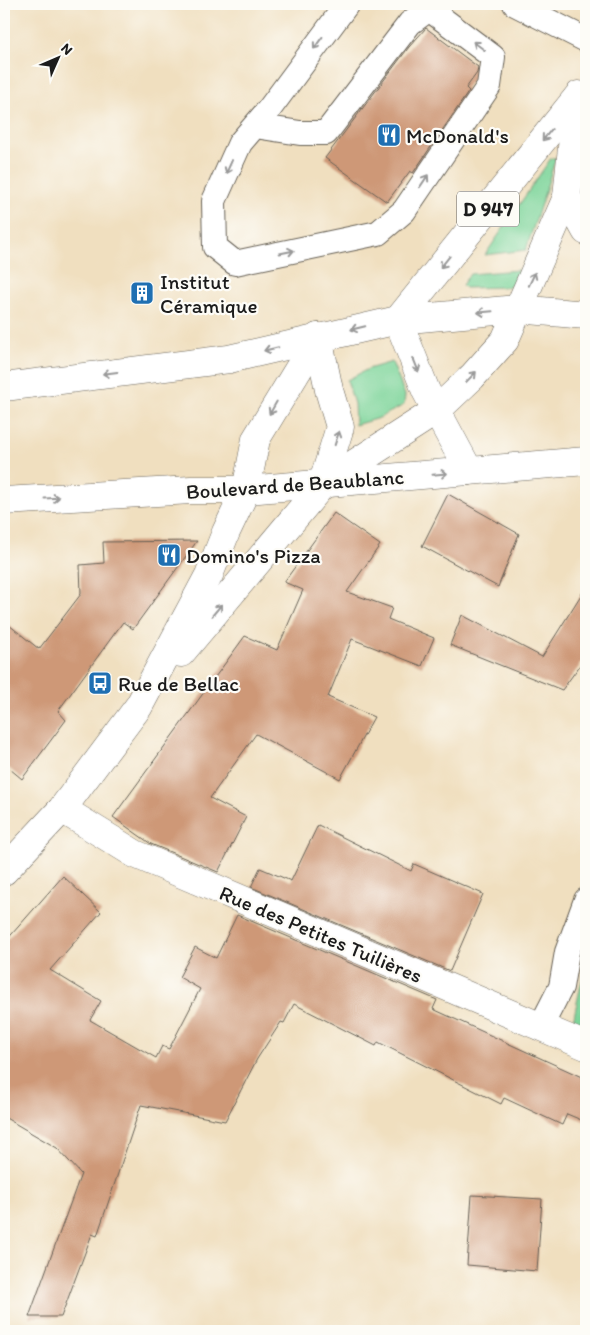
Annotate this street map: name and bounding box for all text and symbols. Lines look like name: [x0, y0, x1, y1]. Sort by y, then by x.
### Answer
north arrow: [32, 32, 82, 82]
one-way arrow: [313, 36, 324, 49]
text: N: [57, 40, 76, 59]
one-way arrow: [472, 41, 486, 51]
restaurant icon: McDonald's: [376, 122, 402, 148]
place label: McDonald's: [406, 123, 509, 148]
one-way arrow: [541, 129, 552, 142]
one-way arrow: [224, 159, 234, 174]
one-way arrow: [419, 174, 429, 188]
road number: D 947: [457, 192, 519, 226]
one-way arrow: [279, 246, 295, 256]
one-way arrow: [439, 255, 450, 268]
place label: Institut Céramique: [160, 269, 258, 318]
one-way arrow: [528, 272, 537, 287]
building icon: Institut Céramique: [129, 280, 155, 306]
one-way arrow: [478, 307, 494, 317]
one-way arrow: [350, 324, 366, 334]
one-way arrow: [263, 345, 279, 354]
one-way arrow: [412, 357, 421, 372]
one-way arrow: [103, 369, 119, 379]
one-way arrow: [465, 371, 477, 383]
one-way arrow: [268, 401, 278, 415]
one-way arrow: [333, 431, 342, 446]
street label: Boulevard de Beaublanc: [185, 464, 405, 504]
one-way arrow: [432, 469, 448, 479]
one-way arrow: [44, 494, 60, 503]
restaurant icon: Domino's Pizza: [156, 542, 182, 568]
place label: Domino's Pizza: [186, 543, 321, 568]
one-way arrow: [211, 604, 222, 617]
bus stop icon: Rue de Bellac: [87, 670, 113, 696]
place label: Rue de Bellac: [118, 671, 239, 696]
street label: Rue des Petites Tuilières: [216, 880, 426, 988]

